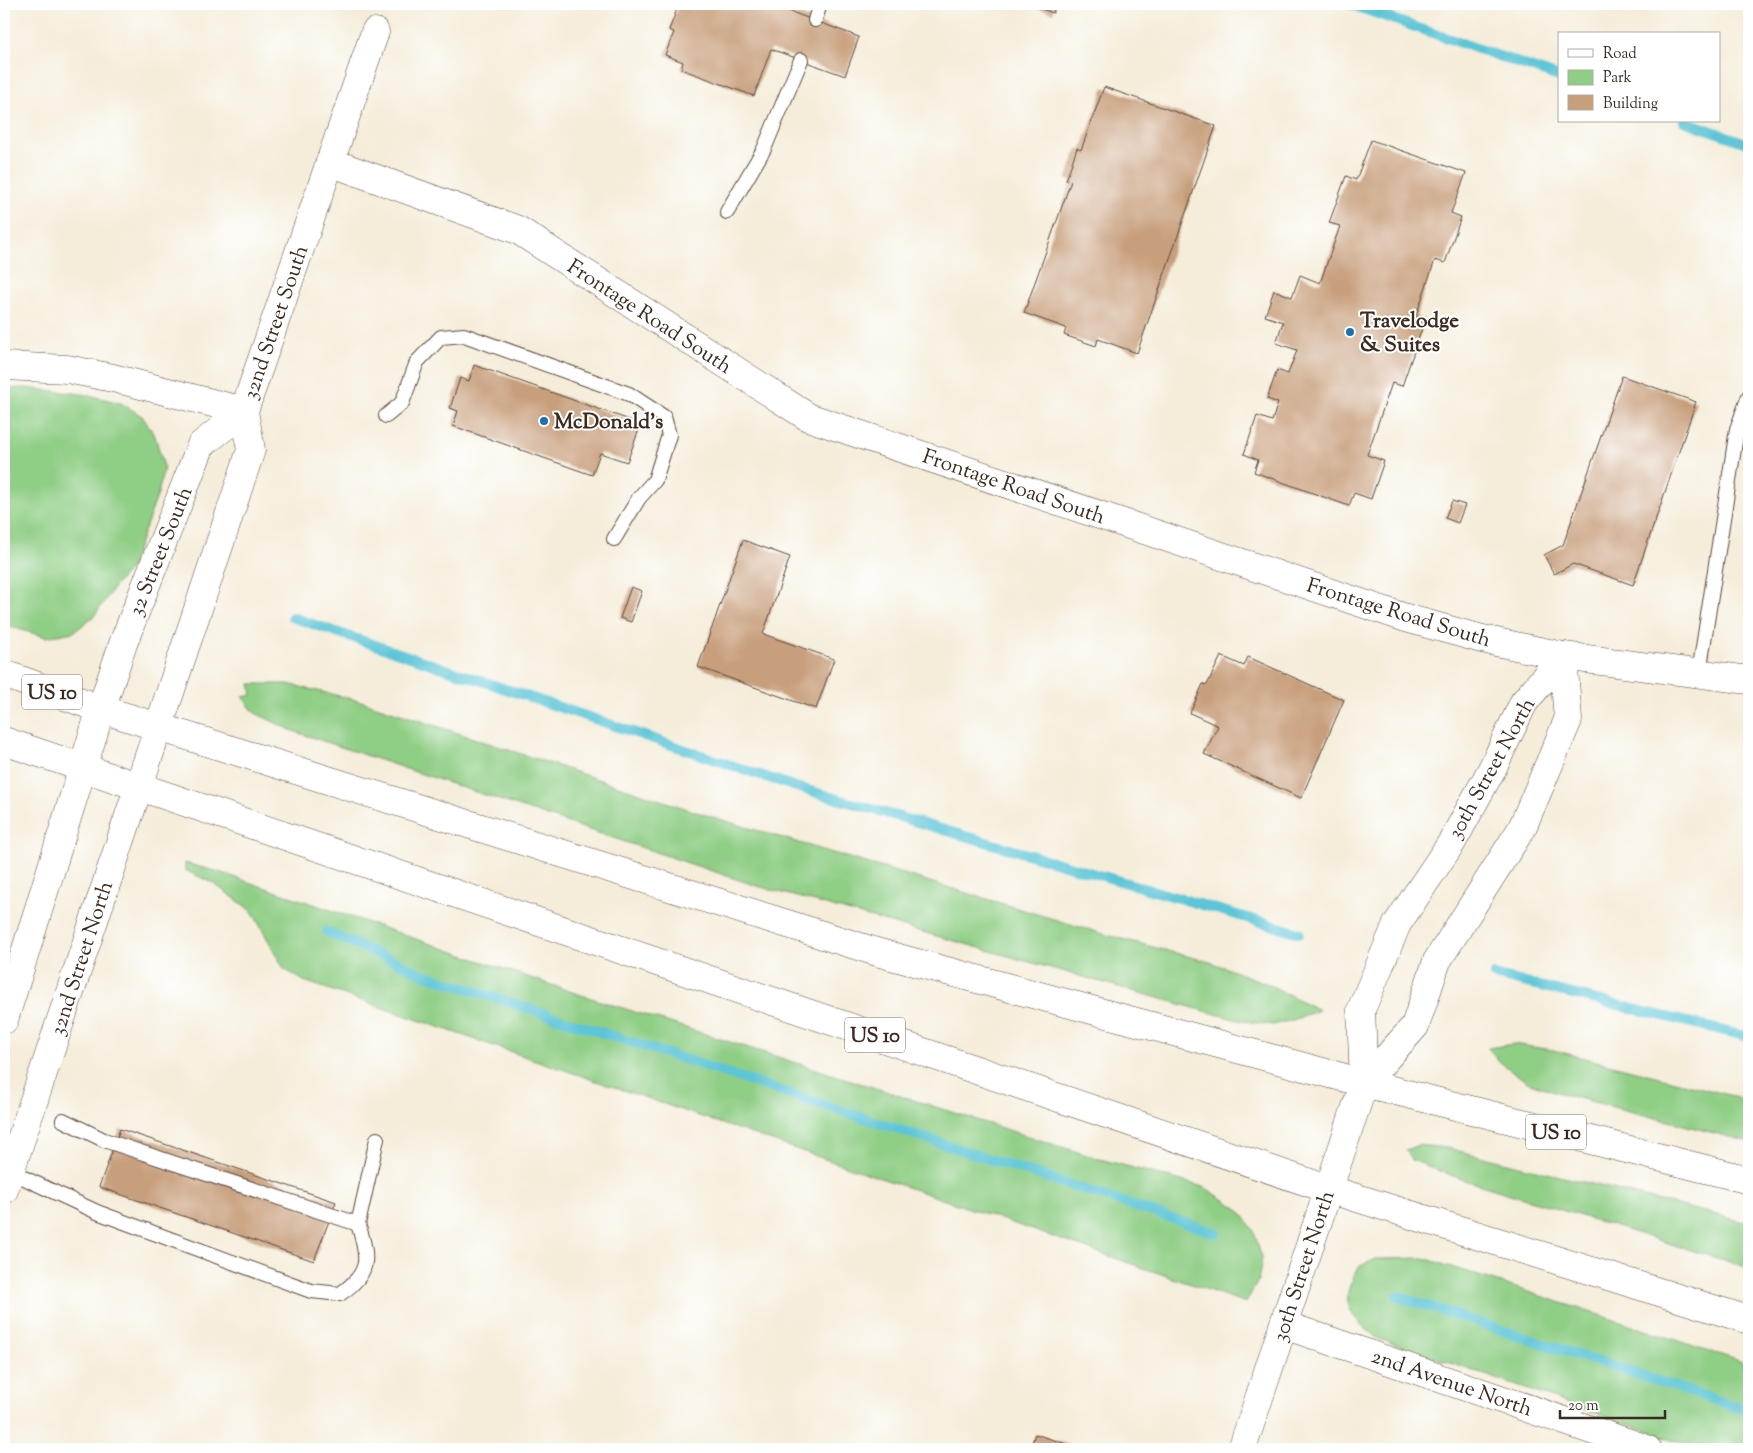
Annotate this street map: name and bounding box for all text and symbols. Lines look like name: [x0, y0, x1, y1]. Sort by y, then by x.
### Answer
legend: [1558, 32, 1720, 122]
text: Road: [1603, 44, 1637, 65]
text: Park: [1603, 68, 1632, 89]
text: Building: [1603, 94, 1658, 115]
street label: 32nd Street South: [236, 242, 317, 404]
street label: Frontage Road South: [561, 253, 737, 382]
place label: Travelodge & Suites: [1360, 307, 1459, 361]
marker: Travelodge & Suites: [1344, 326, 1356, 338]
place label: McDonald's: [554, 408, 663, 438]
marker: McDonald's: [538, 415, 550, 427]
street label: Frontage Road South: [918, 443, 1109, 533]
street label: 32 Street South: [122, 483, 201, 621]
street label: Frontage Road South: [1303, 572, 1494, 656]
road number: US 10: [22, 674, 82, 710]
street label: 30th Street North: [1441, 693, 1544, 845]
street label: 32nd Street North: [44, 877, 122, 1040]
road number: US 10: [845, 1018, 905, 1052]
road number: US 10: [1526, 1114, 1586, 1150]
street label: 30th Street North: [1266, 1187, 1343, 1346]
street label: 2nd Avenue North: [1367, 1342, 1536, 1425]
scale bar: [1560, 1388, 1666, 1420]
text: 20 m: [1568, 1396, 1599, 1417]

